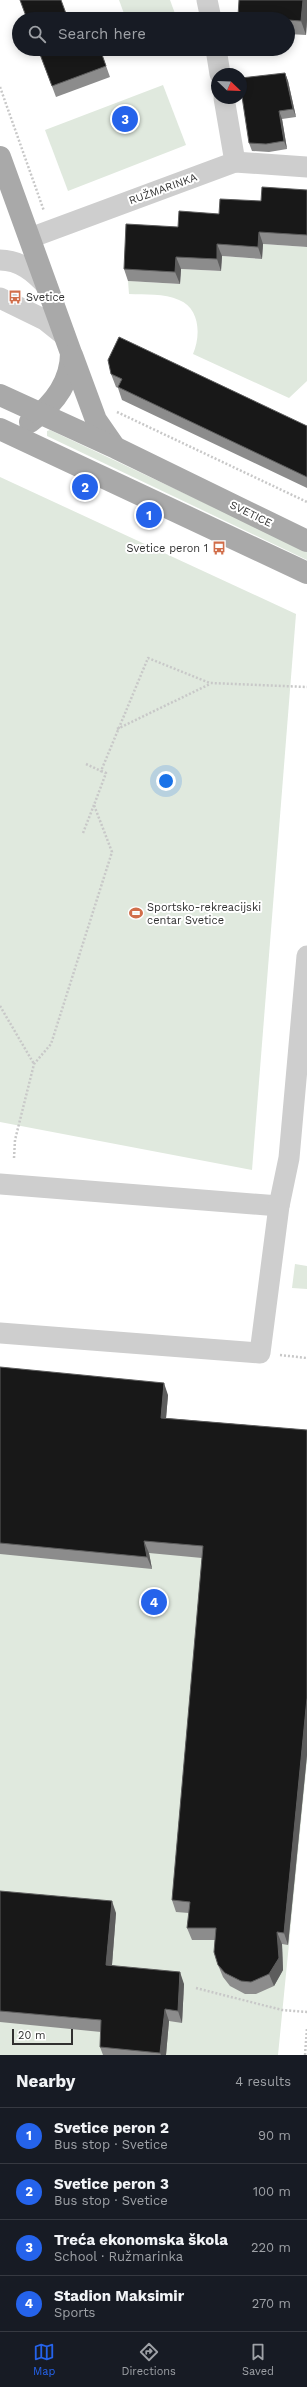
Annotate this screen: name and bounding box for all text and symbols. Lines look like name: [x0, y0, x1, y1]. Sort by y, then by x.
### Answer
search box: [12, 12, 295, 56]
icon: search: [26, 23, 48, 45]
text: Search here: [58, 25, 146, 43]
north arrow: [211, 68, 247, 104]
pin: 3: [112, 104, 138, 134]
street label: RUŽMARINKA: [127, 170, 199, 207]
bus stop icon: Svetice: [7, 289, 23, 305]
place label: Svetice: [26, 291, 65, 304]
pin: 2: [72, 472, 98, 502]
street label: SVETICE: [228, 498, 274, 530]
pin: 1: [136, 500, 162, 530]
bus stop icon: Svetice peron 1: [211, 540, 227, 556]
place label: Svetice peron 1: [127, 542, 208, 555]
your location: [156, 771, 176, 791]
place label: Sportsko-rekreacijski centar Svetice: [147, 901, 261, 927]
sports icon: Sportsko-rekreacijski centar Svetice: [128, 905, 144, 921]
pin: 4: [141, 1587, 167, 1617]
scale bar: [12, 2027, 73, 2046]
text: 20 m: [18, 2029, 46, 2042]
text: Nearby: [16, 2071, 75, 2091]
text: 4 results: [235, 2074, 291, 2089]
text: Svetice peron 2: [54, 2119, 169, 2137]
text: 1: [26, 2128, 32, 2143]
text: 90 m: [258, 2128, 291, 2143]
text: Bus stop · Svetice: [54, 2137, 168, 2152]
text: Svetice peron 3: [54, 2175, 169, 2193]
text: 2: [25, 2184, 33, 2199]
text: 100 m: [253, 2184, 291, 2199]
text: Bus stop · Svetice: [54, 2193, 168, 2208]
text: Treća ekonomska škola: [54, 2231, 228, 2249]
text: 3: [25, 2240, 33, 2255]
text: 220 m: [251, 2240, 291, 2255]
text: School · Ružmarinka: [54, 2249, 183, 2264]
text: Stadion Maksimir: [54, 2287, 184, 2305]
text: 4: [25, 2296, 33, 2311]
text: 270 m: [252, 2296, 291, 2311]
text: Sports: [54, 2305, 95, 2320]
tab: Map: [33, 2341, 55, 2378]
tab: Directions: [122, 2341, 176, 2378]
tab: Saved: [242, 2341, 274, 2378]

